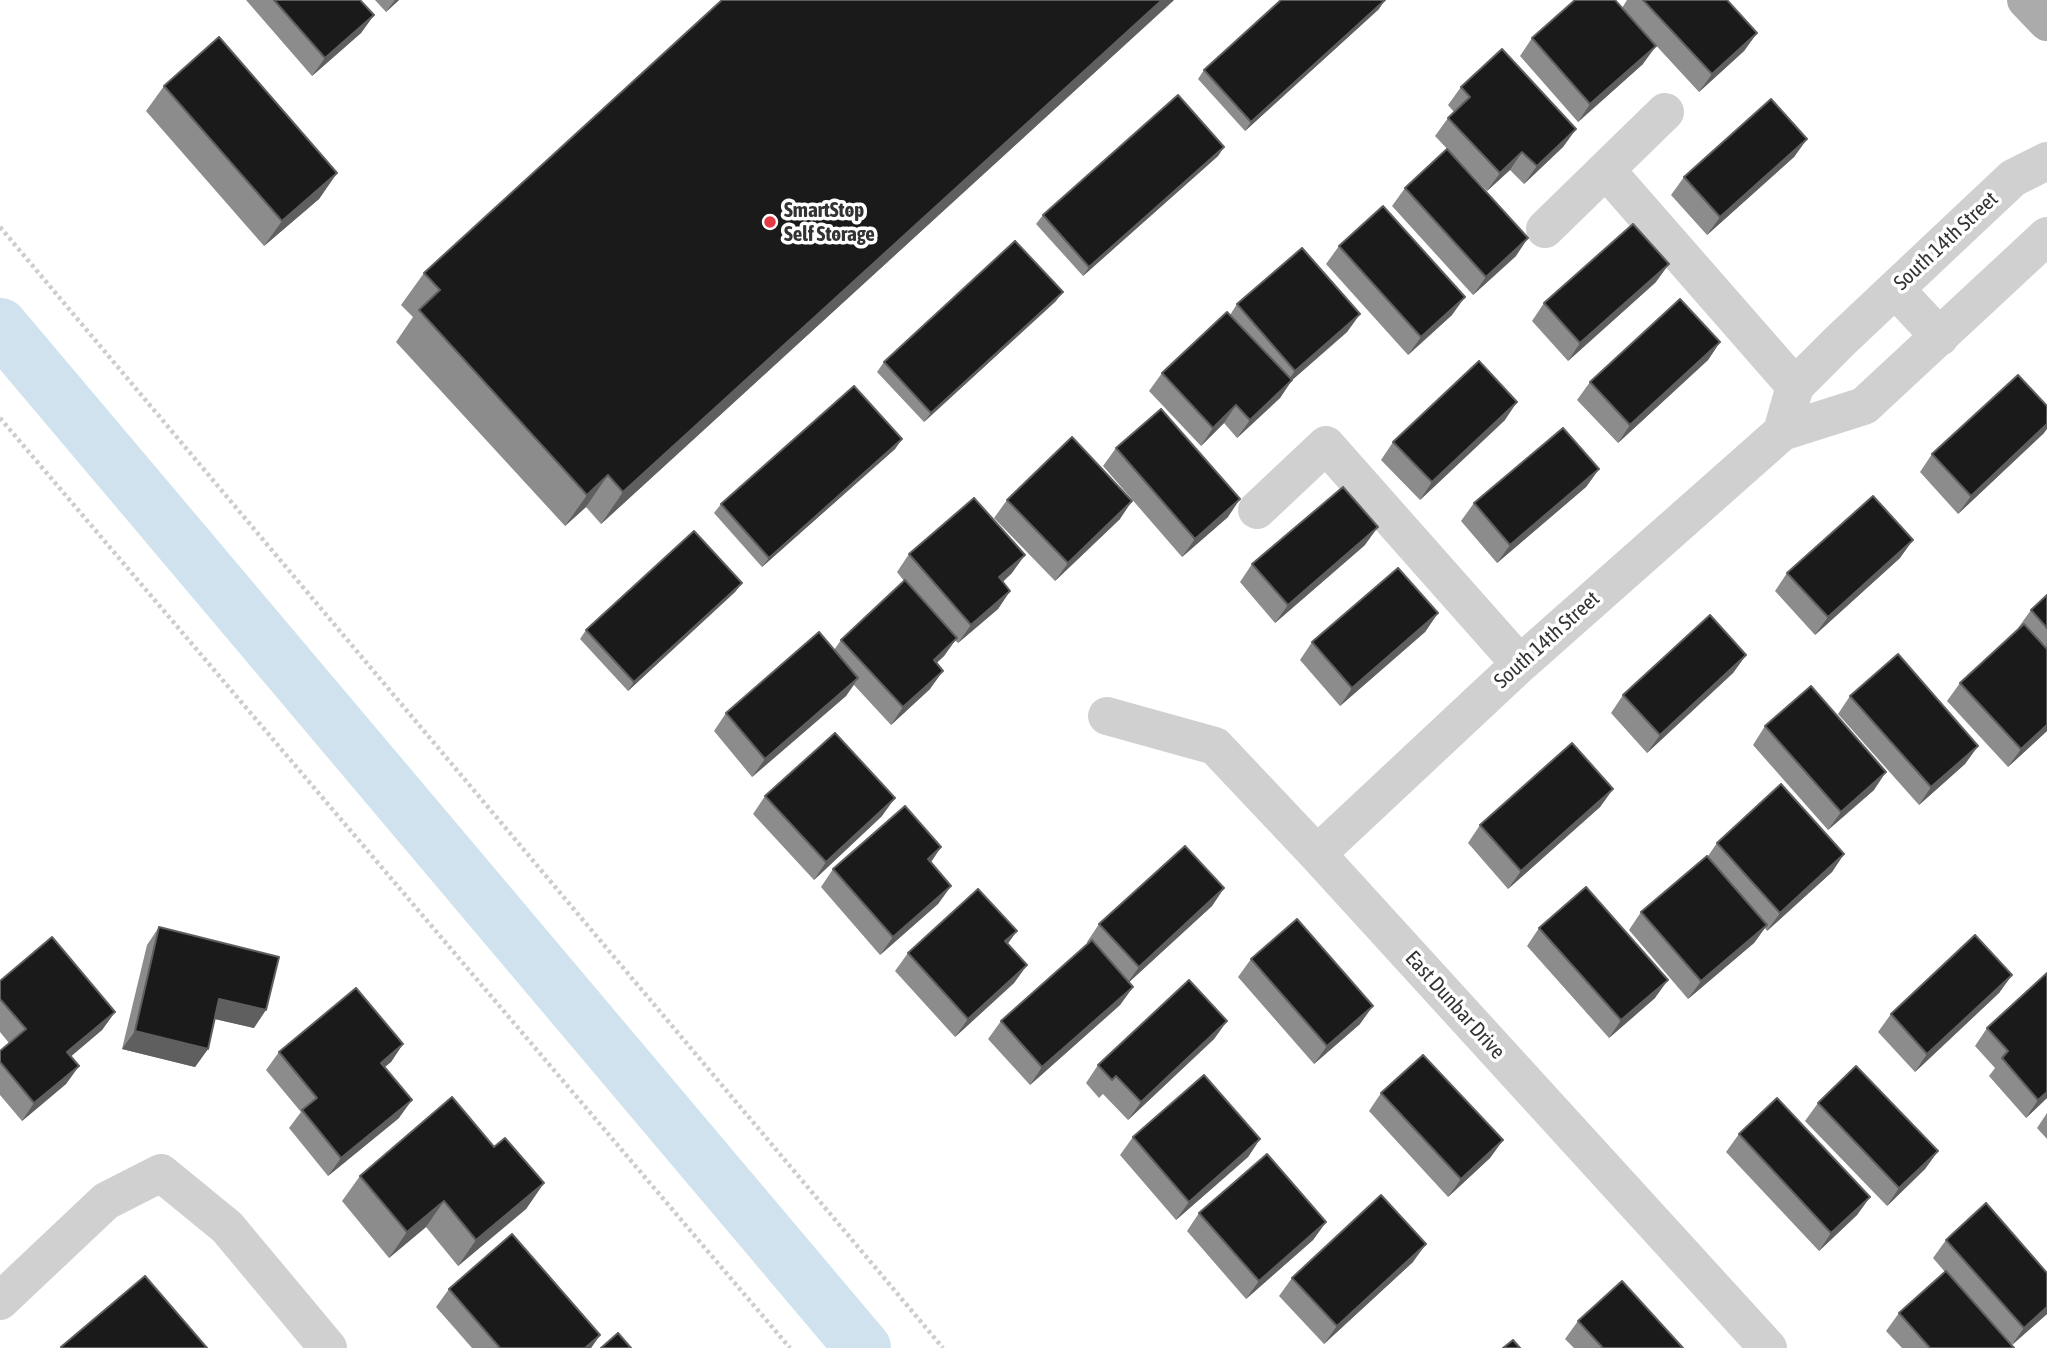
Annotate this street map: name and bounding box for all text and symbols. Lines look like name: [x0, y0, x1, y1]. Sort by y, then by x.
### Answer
street label: South 14th Street: [1889, 186, 2003, 296]
place label: SmartStop Self Storage: [784, 197, 875, 247]
marker: SmartStop Self Storage: [762, 214, 778, 230]
street label: South 14th Street: [1489, 586, 1605, 694]
street label: East Dunbar Drive: [1400, 946, 1510, 1064]

